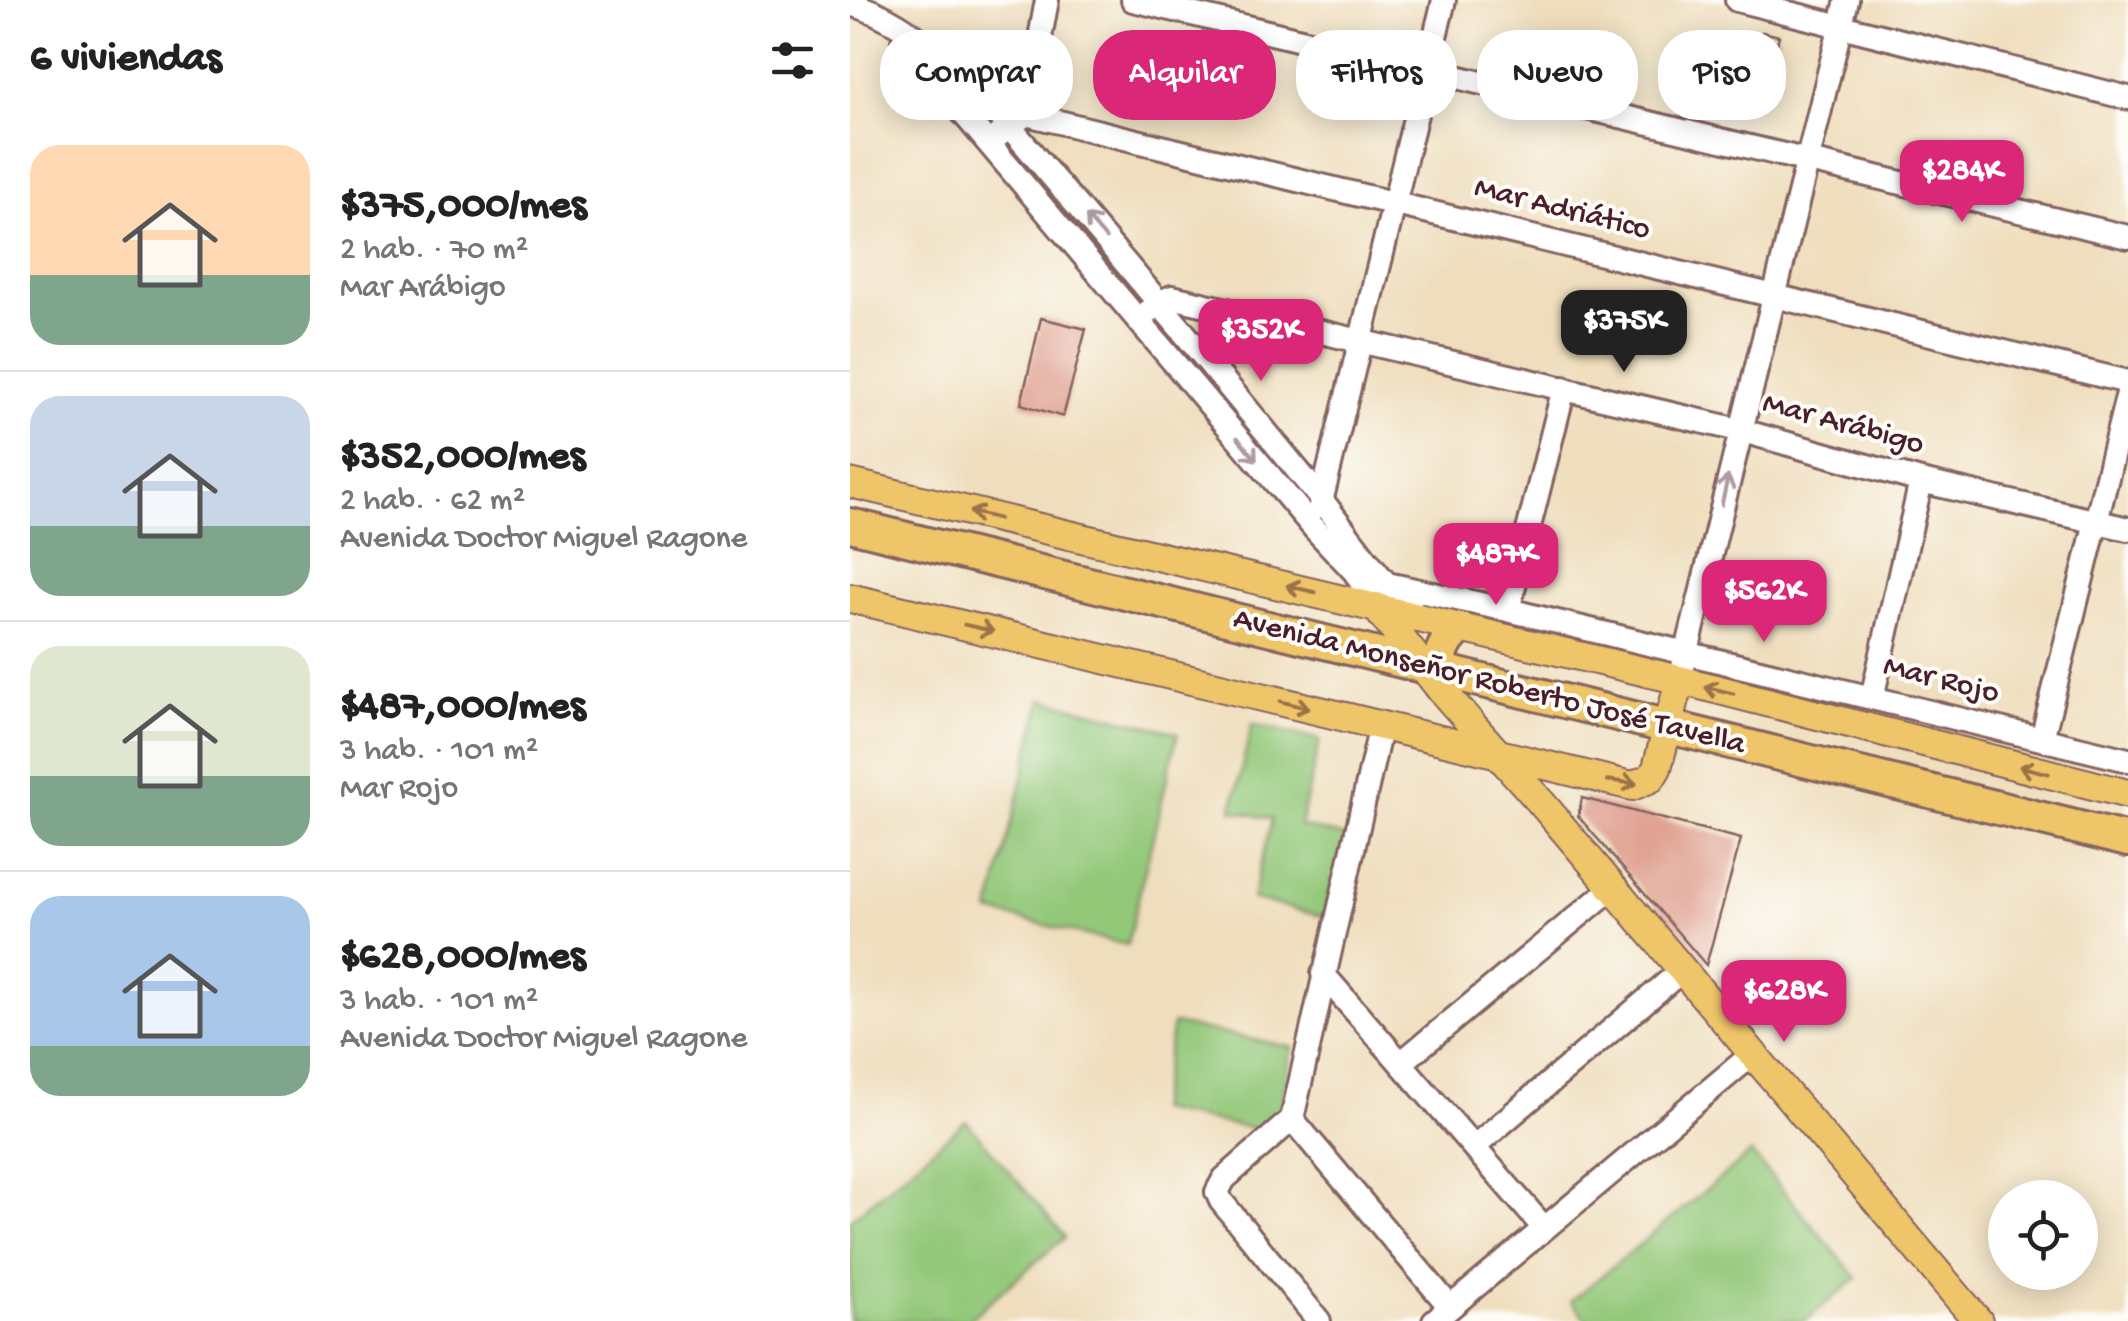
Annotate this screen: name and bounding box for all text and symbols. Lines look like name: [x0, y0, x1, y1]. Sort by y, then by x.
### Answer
chip: Comprar: [880, 30, 1073, 120]
chip: Alquilar: [1093, 30, 1276, 120]
chip: Filtros: [1296, 30, 1457, 120]
chip: Nuevo: [1477, 30, 1638, 120]
chip: Piso: [1658, 30, 1786, 120]
icon: filters: [765, 33, 820, 88]
text: 6 viviendas: [30, 36, 222, 85]
pin: $284K: [1892, 140, 2032, 225]
text: $284K: [1922, 153, 2002, 191]
street label: Mar Adriático: [1470, 170, 1654, 250]
text: $375,000/mes: [340, 183, 586, 232]
icon: home: [110, 185, 230, 305]
one-way arrow: [1085, 215, 1107, 241]
text: 2 hab. · 70 m²: [340, 232, 528, 270]
text: Mar Arábigo: [340, 270, 505, 308]
pin: $375K: [1554, 290, 1694, 375]
pin: $352K: [1191, 299, 1331, 384]
text: $375K: [1583, 303, 1665, 341]
text: $352K: [1220, 312, 1302, 350]
street label: Mar Arábigo: [1758, 385, 1928, 465]
text: $352,000/mes: [340, 434, 585, 483]
one-way arrow: [1236, 435, 1258, 461]
icon: home: [110, 436, 230, 556]
one-way arrow: [1717, 475, 1735, 507]
text: 2 hab. · 62 m²: [340, 483, 525, 521]
one-way arrow: [969, 505, 1001, 523]
text: Avenida Doctor Miguel Ragone: [340, 521, 747, 559]
pin: $487K: [1426, 523, 1566, 608]
text: $487K: [1455, 536, 1537, 574]
pin: $562K: [1694, 560, 1834, 645]
text: $562K: [1724, 573, 1804, 611]
one-way arrow: [1286, 579, 1318, 597]
street label: Avenida Monseñor Roberto José Tavella: [1229, 601, 1750, 765]
one-way arrow: [962, 620, 994, 638]
street label: Mar Rojo: [1879, 648, 2003, 714]
one-way arrow: [1703, 679, 1735, 698]
text: $487,000/mes: [340, 684, 585, 733]
icon: home: [110, 686, 230, 806]
one-way arrow: [1279, 696, 1310, 715]
text: 3 hab. · 101 m²: [340, 733, 538, 771]
one-way arrow: [2018, 760, 2050, 778]
text: Mar Rojo: [340, 771, 458, 809]
one-way arrow: [1605, 773, 1638, 792]
text: $628,000/mes: [340, 934, 586, 983]
icon: home: [110, 936, 230, 1056]
pin: $628K: [1714, 960, 1854, 1045]
text: $628K: [1743, 973, 1825, 1011]
text: 3 hab. · 101 m²: [340, 983, 538, 1021]
text: Avenida Doctor Miguel Ragone: [340, 1021, 747, 1059]
map controls: [1988, 1180, 2098, 1290]
button: locate: [1988, 1180, 2098, 1290]

